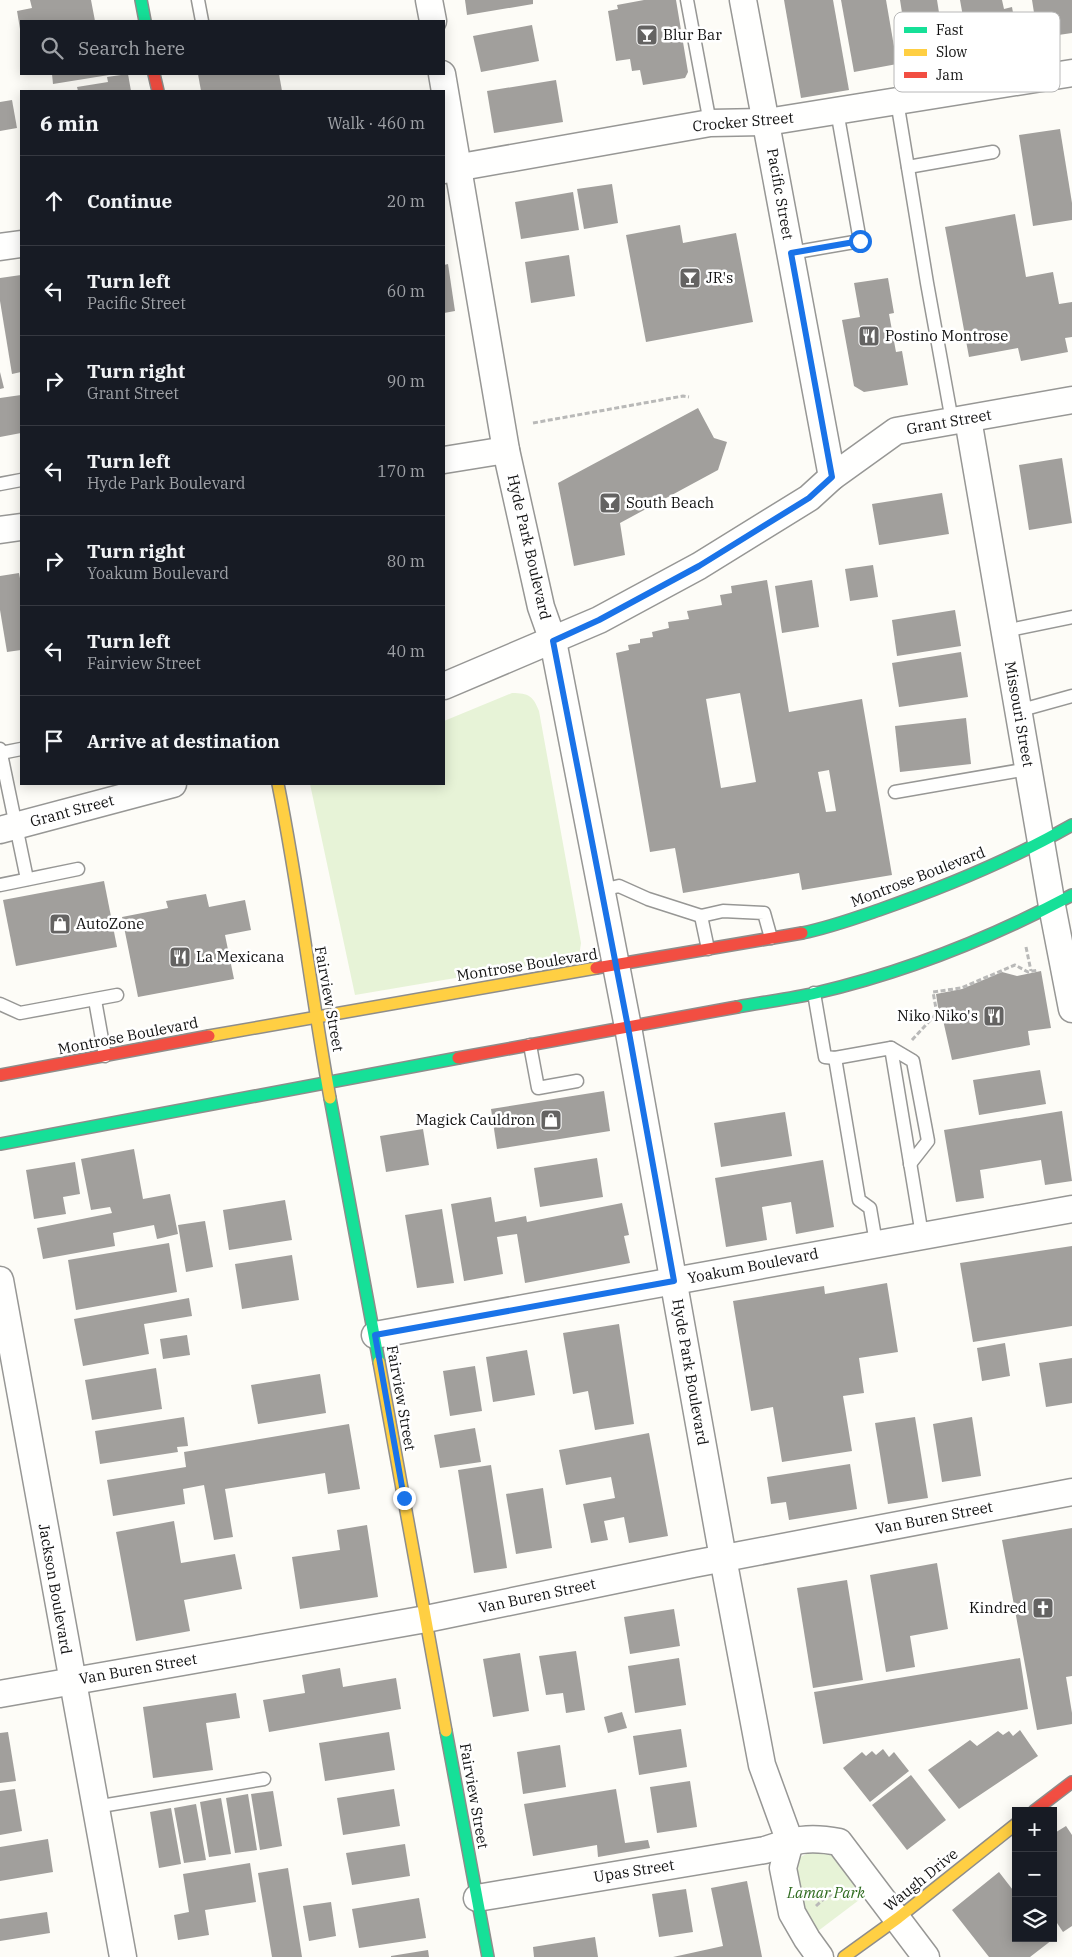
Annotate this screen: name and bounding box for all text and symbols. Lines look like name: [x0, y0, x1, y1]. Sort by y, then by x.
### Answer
legend: [894, 12, 1060, 92]
search box: [20, 20, 445, 75]
text: Fast: [936, 21, 964, 39]
bar icon: Blur Bar: [635, 23, 659, 47]
place label: Blur Bar: [663, 25, 722, 44]
icon: search: [38, 34, 66, 62]
text: Search here: [78, 36, 185, 60]
text: Slow: [936, 43, 967, 61]
text: Jam: [936, 66, 963, 84]
street label: Crocker Street: [692, 108, 794, 135]
text: 6 min: [40, 109, 99, 137]
text: Walk · 460 m: [327, 113, 425, 133]
street label: Pacific Street: [763, 147, 798, 241]
icon: ahead: [40, 187, 68, 215]
text: Continue: [87, 189, 172, 213]
text: 20 m: [387, 191, 425, 211]
route start: [849, 230, 872, 253]
bar icon: JR's: [678, 266, 702, 290]
place label: JR's: [706, 268, 733, 287]
text: Turn left: [87, 269, 170, 293]
icon: left: [40, 277, 68, 305]
text: 60 m: [387, 281, 425, 301]
text: Pacific Street: [87, 293, 186, 313]
restaurant icon: Postino Montrose: [857, 324, 881, 348]
place label: Postino Montrose: [885, 326, 1008, 345]
text: Turn right: [87, 359, 185, 383]
icon: right: [40, 367, 68, 395]
text: 90 m: [387, 371, 425, 391]
text: Grant Street: [87, 383, 179, 403]
street label: Grant Street: [905, 405, 993, 438]
text: Turn left: [87, 449, 170, 473]
icon: left: [40, 457, 68, 485]
text: 170 m: [377, 461, 425, 481]
street label: Hyde Park Boulevard: [504, 472, 555, 621]
text: Hyde Park Boulevard: [87, 473, 246, 493]
bar icon: South Beach: [598, 491, 622, 515]
place label: South Beach: [626, 493, 714, 512]
text: Turn right: [87, 539, 185, 563]
icon: right: [40, 547, 68, 575]
text: 80 m: [387, 551, 425, 571]
text: Yoakum Boulevard: [87, 563, 229, 583]
text: Turn left: [87, 629, 170, 653]
icon: left: [40, 637, 68, 665]
text: 40 m: [387, 641, 425, 661]
text: Fairview Street: [87, 653, 201, 673]
street label: Missouri Street: [1001, 660, 1038, 768]
icon: arrive: [40, 727, 68, 755]
text: Arrive at destination: [87, 729, 280, 753]
street label: Grant Street: [28, 790, 116, 831]
street label: Montrose Boulevard: [848, 842, 988, 911]
shop icon: AutoZone: [48, 912, 72, 936]
place label: AutoZone: [76, 914, 144, 933]
street label: Montrose Boulevard: [455, 944, 599, 985]
restaurant icon: La Mexicana: [168, 945, 192, 969]
street label: Fairview Street: [311, 945, 348, 1053]
place label: La Mexicana: [196, 947, 284, 966]
restaurant icon: Niko Niko's: [982, 1004, 1006, 1028]
place label: Niko Niko's: [897, 1006, 978, 1025]
street label: Montrose Boulevard: [56, 1013, 200, 1058]
shop icon: Magick Cauldron: [539, 1108, 563, 1132]
place label: Magick Cauldron: [416, 1110, 535, 1129]
street label: Yoakum Boulevard: [686, 1243, 820, 1288]
street label: Hyde Park Boulevard: [668, 1297, 713, 1447]
street label: Fairview Street: [383, 1344, 420, 1452]
route end: [393, 1487, 416, 1510]
street label: Van Buren Street: [874, 1497, 994, 1538]
street label: Jackson Boulevard: [35, 1522, 76, 1656]
street label: Van Buren Street: [477, 1574, 597, 1617]
church icon: Kindred: [1031, 1596, 1055, 1620]
place label: Kindred: [969, 1598, 1027, 1617]
street label: Van Buren Street: [78, 1649, 198, 1688]
street label: Fairview Street: [456, 1742, 493, 1850]
map controls: [1012, 1807, 1057, 1942]
button: +: [1012, 1807, 1057, 1852]
street label: Waugh Drive: [880, 1844, 962, 1915]
button: −: [1012, 1852, 1057, 1897]
street label: Upas Street: [592, 1855, 676, 1886]
park label: Lamar Park: [786, 1883, 865, 1902]
button: layers: [1012, 1897, 1057, 1942]

